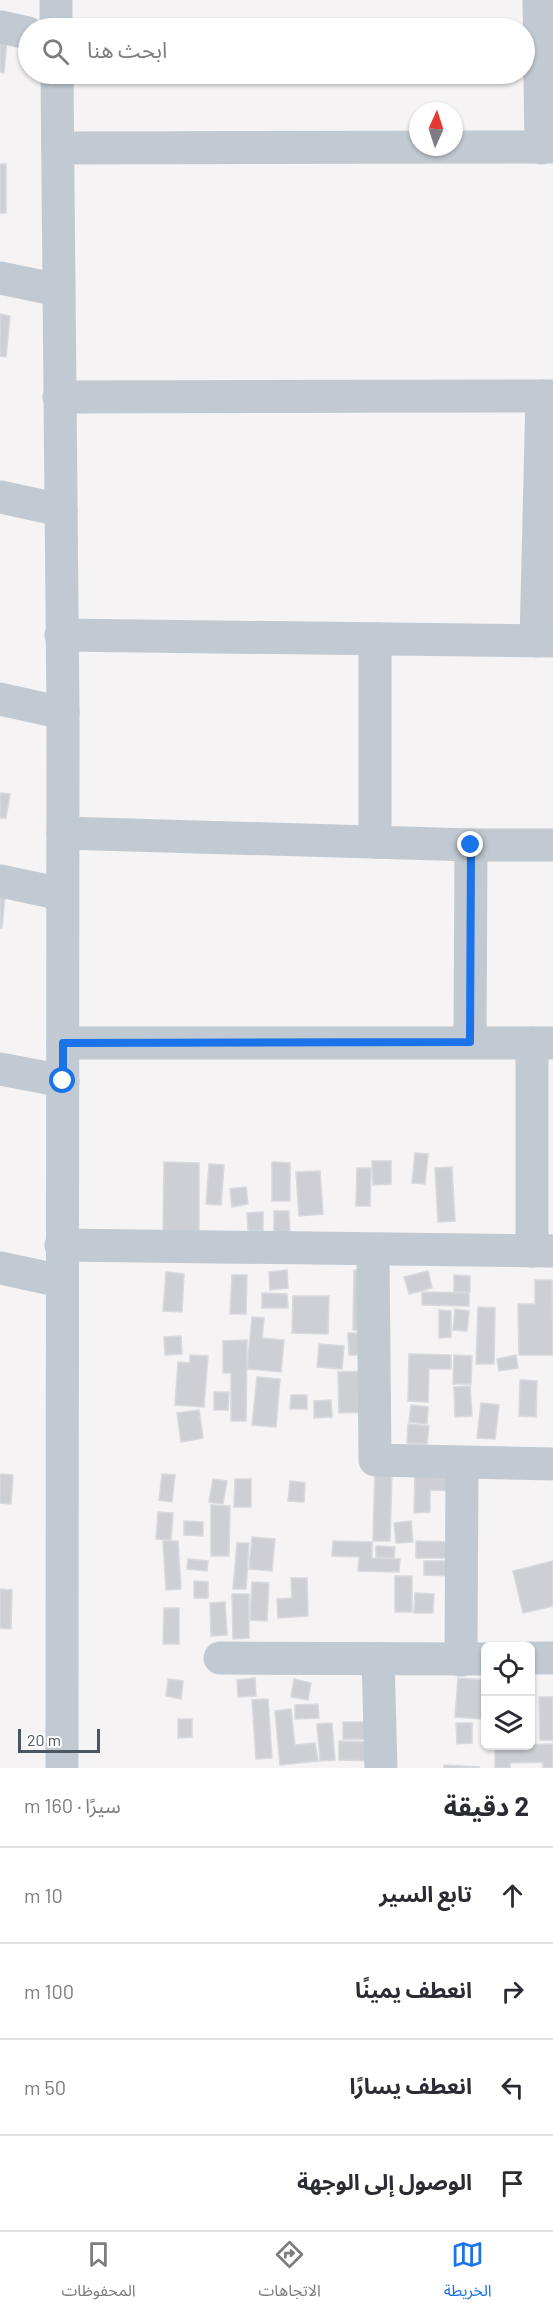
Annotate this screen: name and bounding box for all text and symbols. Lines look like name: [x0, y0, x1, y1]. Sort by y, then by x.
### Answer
search box: [18, 18, 535, 84]
icon: search: [39, 35, 72, 68]
text: ابحث هنا: [87, 36, 167, 62]
north arrow: [409, 102, 463, 156]
route end: [457, 831, 483, 857]
route start: [49, 1067, 75, 1093]
map controls: [481, 1642, 535, 1750]
button: locate: [481, 1642, 535, 1696]
button: layers: [481, 1696, 535, 1750]
scale bar: [18, 1726, 100, 1754]
text: 20 m: [27, 1730, 61, 1749]
text: 2 دقيقة: [444, 1790, 529, 1821]
text: سيرًا · 160 m: [24, 1793, 121, 1817]
icon: ahead: [496, 1879, 529, 1912]
text: تابع السير: [379, 1880, 472, 1906]
text: 10 m: [24, 1883, 63, 1907]
icon: right: [496, 1975, 529, 2008]
text: انعطف يمينًا: [355, 1976, 472, 2002]
text: 100 m: [24, 1979, 74, 2003]
icon: left: [496, 2071, 529, 2104]
text: انعطف يسارًا: [349, 2072, 472, 2098]
text: 50 m: [24, 2075, 66, 2099]
icon: arrive: [496, 2167, 529, 2200]
text: الوصول إلى الوجهة: [297, 2168, 472, 2194]
tab: المحفوظات: [61, 2238, 136, 2308]
tab: الاتجاهات: [258, 2238, 321, 2308]
tab: الخريطة: [444, 2238, 492, 2308]

